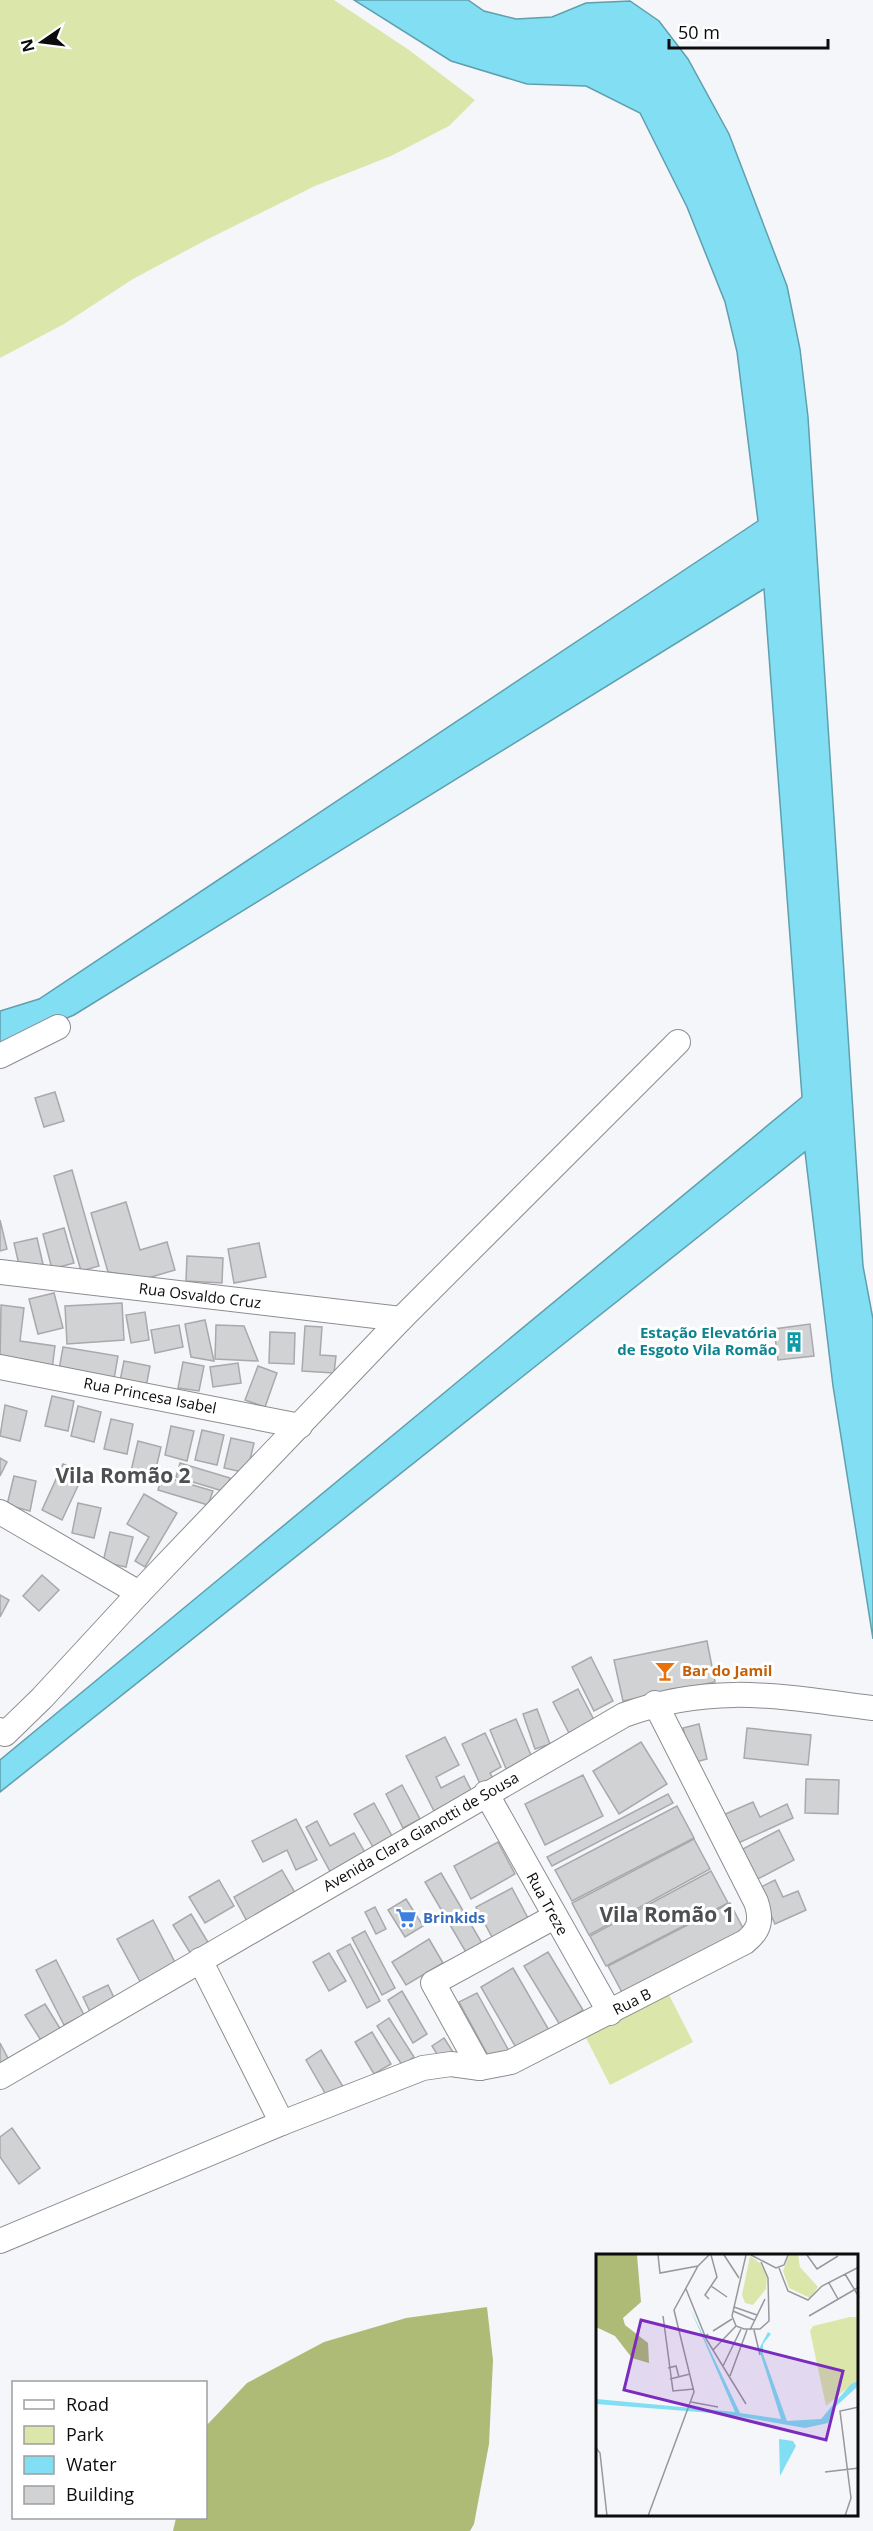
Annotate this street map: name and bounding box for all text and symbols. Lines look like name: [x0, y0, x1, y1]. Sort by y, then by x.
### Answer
north arrow: [12, 12, 72, 72]
scale bar: [669, 12, 828, 50]
text: 50 m: [678, 20, 720, 44]
text: N: [15, 37, 40, 55]
street label: Rua Osvaldo Cruz: [138, 1278, 262, 1312]
place label: Estação Elevatória de Esgoto Vila Romão: [617, 1322, 777, 1359]
building icon: Estação Elevatória de Esgoto Vila Romão: [782, 1330, 806, 1354]
street label: Rua Princesa Isabel: [82, 1372, 218, 1418]
district label: Vila Romão 2: [55, 1461, 191, 1489]
bar icon: Bar do Jamil: [653, 1659, 677, 1683]
place label: Bar do Jamil: [682, 1660, 772, 1680]
street label: Avenida Clara Gianotti de Sousa: [319, 1767, 522, 1895]
street label: Rua Treze: [522, 1869, 573, 1939]
district label: Vila Romão 1: [599, 1900, 735, 1928]
supermarket icon: Brinkids: [394, 1906, 418, 1930]
place label: Brinkids: [423, 1907, 485, 1927]
street label: Rua B: [609, 1983, 654, 2019]
inset map: [596, 2254, 858, 2516]
legend: [12, 2381, 207, 2519]
text: Road: [66, 2392, 109, 2416]
text: Park: [66, 2422, 104, 2446]
text: Water: [66, 2452, 117, 2476]
text: Building: [66, 2482, 134, 2506]

